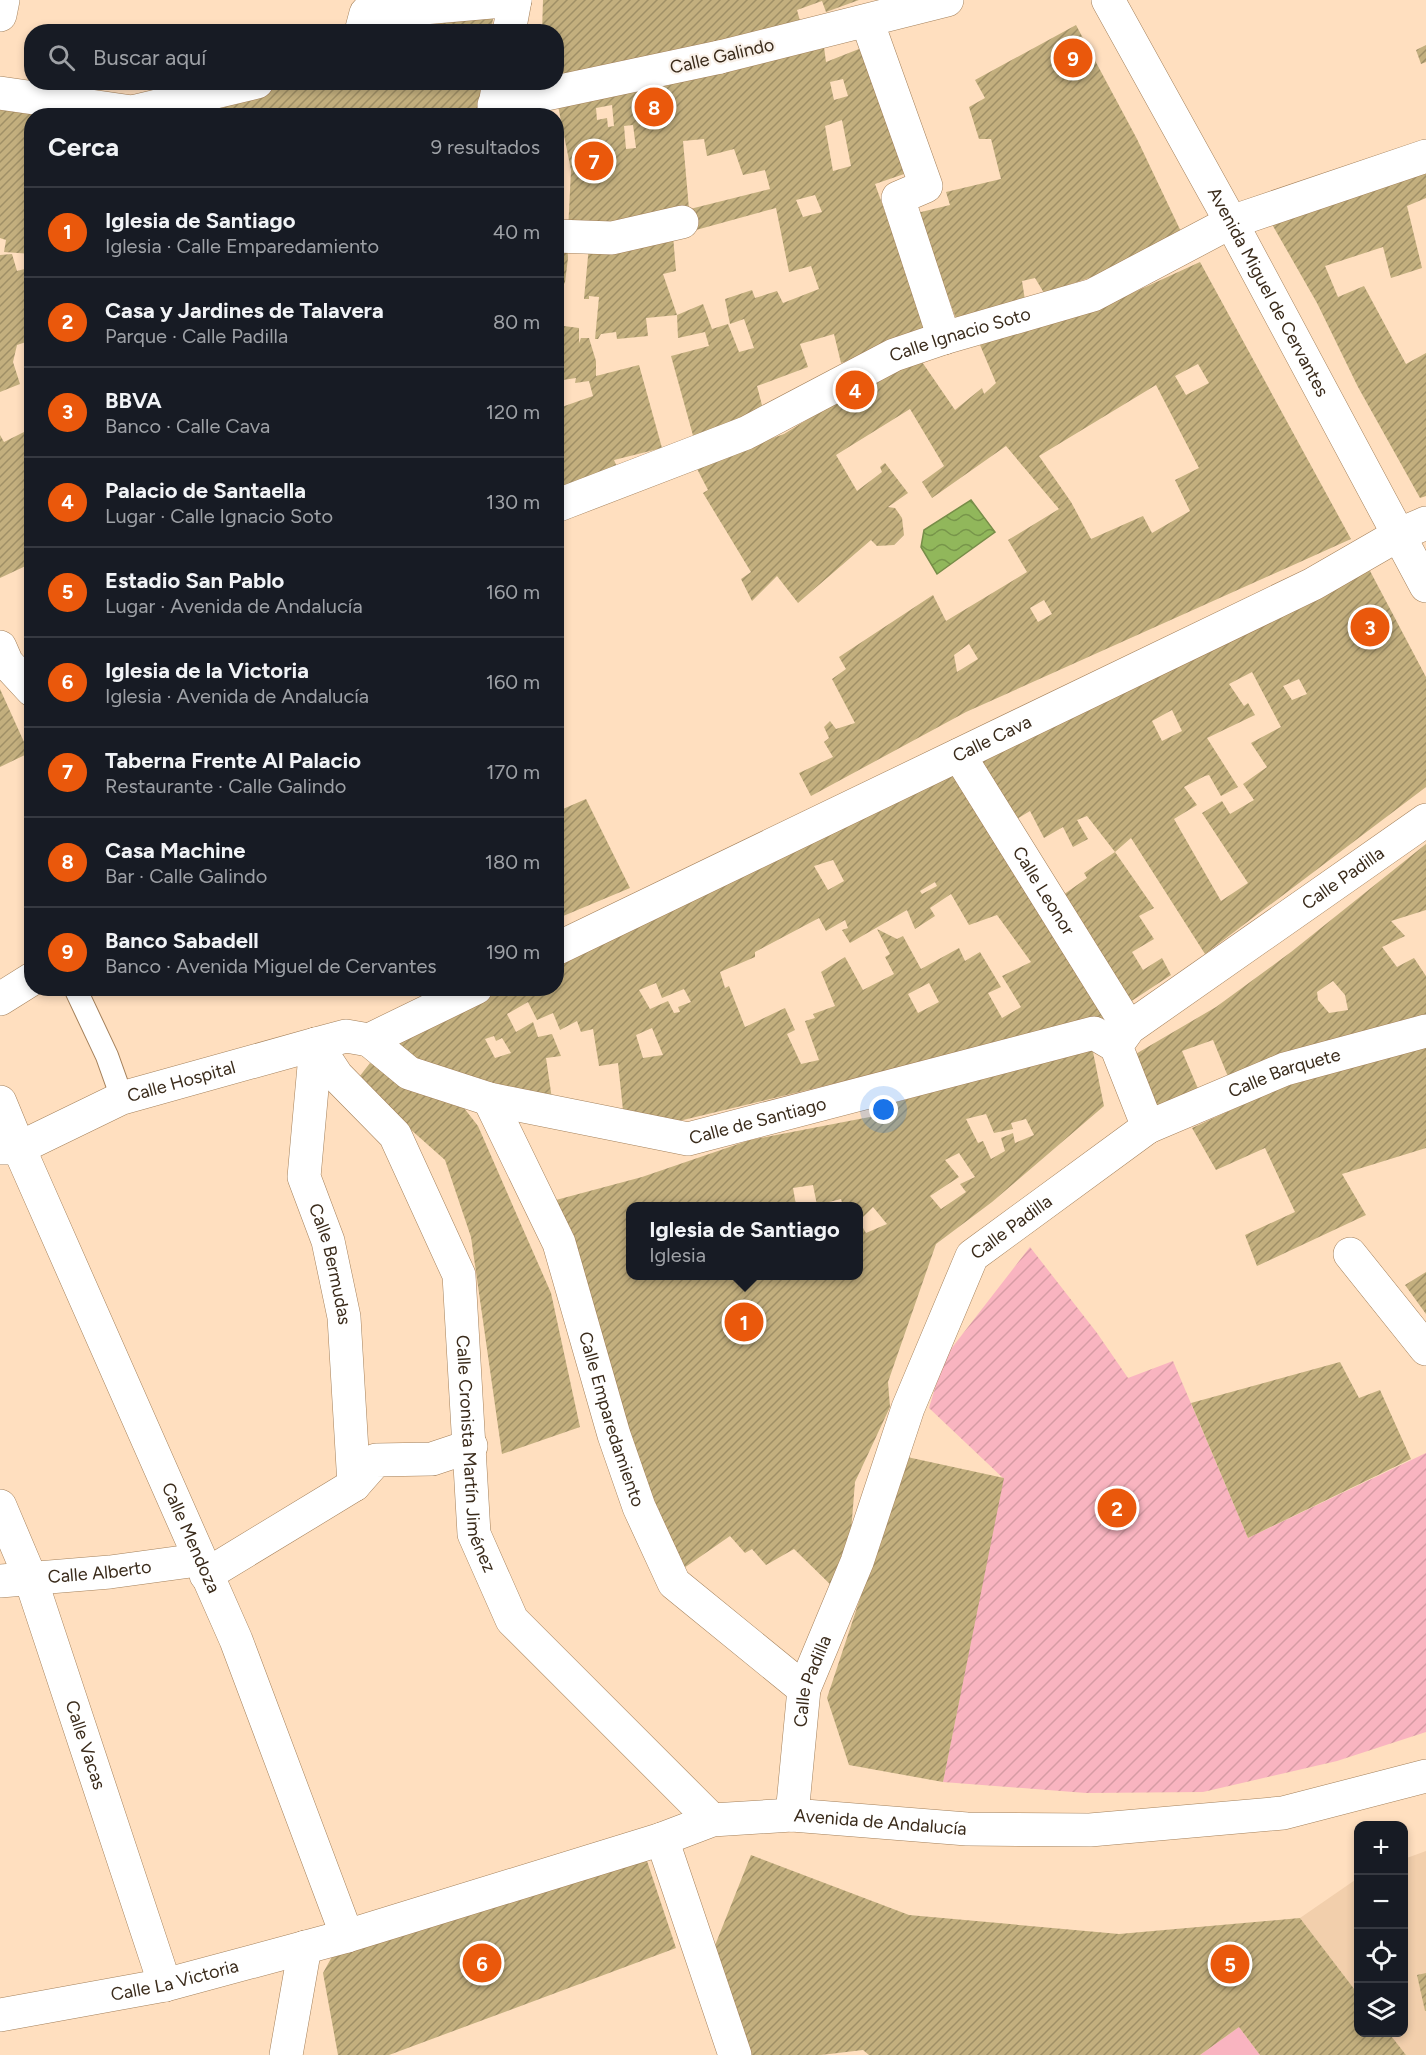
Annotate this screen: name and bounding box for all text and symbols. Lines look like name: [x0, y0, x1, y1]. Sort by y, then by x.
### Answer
search box: [24, 24, 564, 90]
street label: Calle Galindo: [668, 33, 776, 79]
pin: 9: [1054, 36, 1092, 80]
icon: search: [45, 41, 78, 74]
text: Buscar aquí: [93, 44, 206, 71]
pin: 8: [634, 84, 674, 130]
text: Cerca: [48, 131, 119, 163]
text: 9 resultados: [431, 135, 540, 159]
pin: 7: [574, 138, 614, 184]
street label: Avenida Miguel de Cervantes: [1203, 183, 1334, 401]
text: Iglesia de Santiago: [105, 207, 296, 234]
text: 1: [63, 220, 72, 244]
text: 40 m: [493, 220, 540, 244]
text: Iglesia · Calle Emparedamiento: [105, 234, 379, 258]
text: Casa y Jardines de Talavera: [105, 297, 384, 324]
street label: Calle Ignacio Soto: [887, 303, 1033, 367]
text: 2: [62, 310, 73, 334]
text: 80 m: [493, 310, 540, 334]
text: Parque · Calle Padilla: [105, 324, 288, 348]
pin: 4: [836, 368, 874, 412]
text: BBVA: [105, 387, 162, 414]
text: 3: [62, 400, 73, 424]
text: 120 m: [486, 400, 540, 424]
text: Banco · Calle Cava: [105, 414, 270, 438]
text: Palacio de Santaella: [105, 477, 306, 504]
text: 4: [61, 490, 74, 514]
text: 130 m: [486, 490, 540, 514]
text: Lugar · Calle Ignacio Soto: [105, 504, 333, 528]
text: Estadio San Pablo: [105, 567, 284, 594]
text: 5: [62, 580, 73, 604]
text: 160 m: [486, 580, 540, 604]
text: Lugar · Avenida de Andalucía: [105, 594, 363, 618]
pin: 3: [1350, 604, 1390, 650]
text: Iglesia de la Victoria: [105, 657, 309, 684]
text: 6: [62, 670, 73, 694]
text: 160 m: [486, 670, 540, 694]
text: Iglesia · Avenida de Andalucía: [105, 684, 369, 708]
street label: Calle Cava: [949, 710, 1035, 767]
text: Taberna Frente Al Palacio: [105, 747, 361, 774]
text: 7: [62, 760, 73, 784]
text: 170 m: [486, 760, 540, 784]
text: Restaurante · Calle Galindo: [105, 774, 346, 798]
text: Casa Machine: [105, 837, 245, 864]
street label: Calle Leonor: [1008, 842, 1080, 939]
street label: Calle Padilla: [1297, 842, 1388, 915]
text: 8: [61, 850, 74, 874]
text: 180 m: [485, 850, 540, 874]
text: Bar · Calle Galindo: [105, 864, 267, 888]
text: Banco Sabadell: [105, 927, 259, 954]
text: 9: [62, 940, 73, 964]
text: 190 m: [486, 940, 540, 964]
text: Banco · Avenida Miguel de Cervantes: [105, 954, 437, 978]
street label: Calle Barquete: [1225, 1044, 1343, 1103]
street label: Calle Hospital: [125, 1056, 238, 1107]
street label: Calle de Santiago: [687, 1092, 829, 1149]
your location: [869, 1095, 898, 1124]
street label: Calle Padilla: [966, 1190, 1056, 1264]
street label: Calle Bermudas: [304, 1200, 355, 1325]
popup: [626, 1202, 863, 1280]
text: Iglesia de Santiago: [649, 1216, 840, 1243]
text: Iglesia: [649, 1243, 706, 1267]
pin: 1: [724, 1300, 764, 1344]
street label: Calle Emparedamiento: [574, 1329, 649, 1510]
street label: Calle Cronista Martín Jiménez: [451, 1334, 501, 1576]
street label: Calle Mendoza: [157, 1479, 225, 1596]
pin: 2: [1098, 1486, 1136, 1530]
street label: Calle Alberto: [47, 1555, 153, 1588]
street label: Calle Padilla: [789, 1632, 836, 1728]
street label: Calle Vacas: [61, 1698, 111, 1792]
street label: Avenida de Andalucía: [793, 1804, 968, 1840]
map controls: [1354, 1821, 1408, 2037]
button: +: [1354, 1821, 1408, 1875]
button: −: [1354, 1875, 1408, 1929]
button: locate: [1354, 1929, 1408, 1983]
pin: 6: [462, 1940, 502, 1986]
pin: 5: [1210, 1942, 1250, 1986]
street label: Calle La Victoria: [109, 1955, 241, 2006]
button: layers: [1354, 1983, 1408, 2037]

